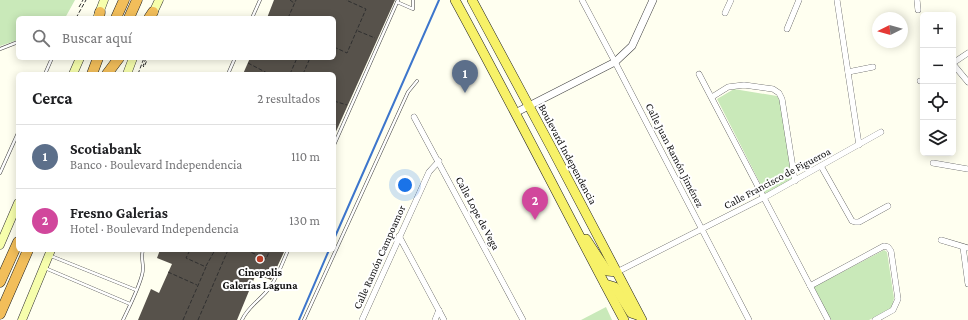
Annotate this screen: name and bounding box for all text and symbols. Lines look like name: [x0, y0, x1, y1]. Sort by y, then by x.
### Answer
north arrow: [872, 12, 908, 48]
map controls: [920, 12, 956, 156]
button: +: [920, 12, 956, 48]
search box: [16, 16, 336, 60]
icon: search: [30, 27, 52, 49]
text: Buscar aquí: [62, 30, 132, 46]
button: −: [920, 48, 956, 84]
pin: 1: [452, 60, 478, 93]
button: locate: [920, 84, 956, 120]
text: Cerca: [32, 89, 72, 108]
text: 2 resultados: [257, 91, 320, 106]
street label: Calle Juan Ramón Jiménez: [643, 101, 707, 210]
street label: Boulevard Independencia: [536, 102, 600, 207]
button: layers: [920, 120, 956, 156]
text: Scotiabank: [70, 141, 141, 157]
street label: Calle Francisco de Figueroa: [722, 145, 833, 212]
text: 1: [43, 149, 47, 164]
text: 110 m: [291, 149, 320, 164]
text: Banco · Boulevard Independencia: [70, 157, 242, 172]
street label: Calle Lope de Vega: [453, 174, 502, 252]
your location: [395, 175, 415, 195]
pin: 2: [522, 187, 548, 220]
street label: Calle Ramón Campoamor: [351, 203, 408, 311]
text: Fresno Galerias: [70, 205, 168, 221]
text: 2: [42, 213, 48, 228]
text: 130 m: [289, 213, 320, 228]
text: Hotel · Boulevard Independencia: [70, 221, 239, 236]
marker: Cinepolis Galerías Laguna: [255, 254, 265, 264]
place label: Cinepolis Galerías Laguna: [222, 266, 298, 291]

